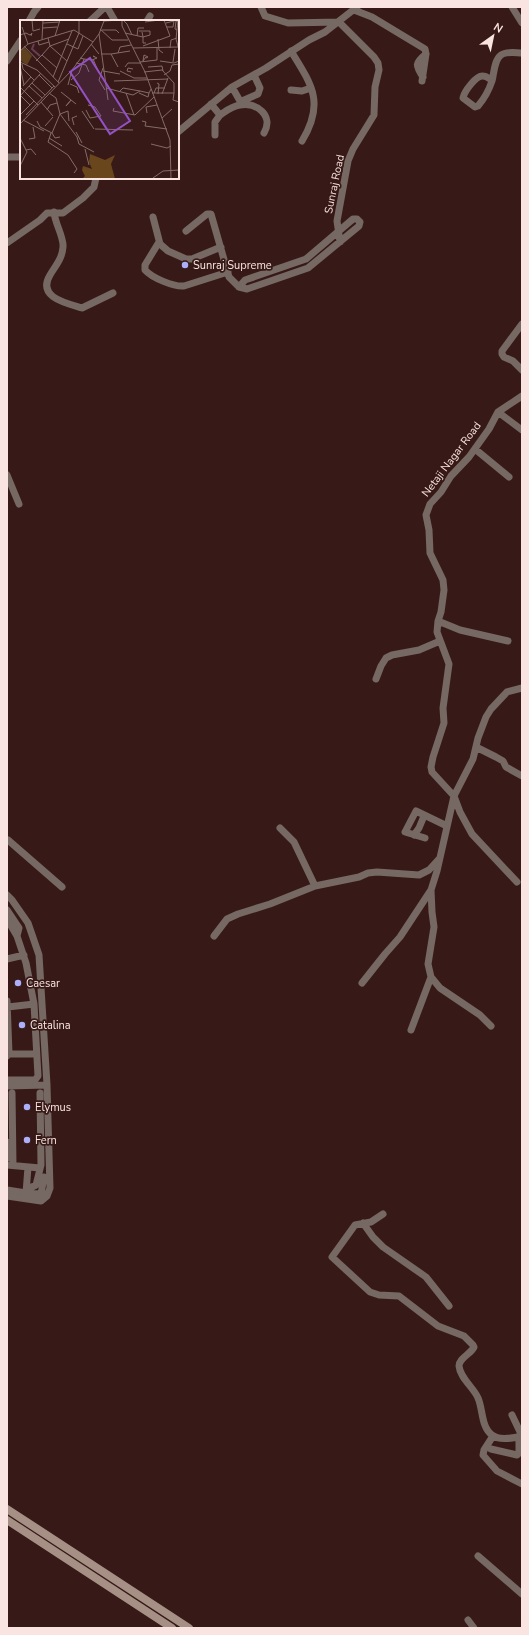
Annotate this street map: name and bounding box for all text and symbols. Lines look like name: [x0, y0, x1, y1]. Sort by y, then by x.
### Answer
north arrow: [473, 16, 513, 56]
inset map: [20, 20, 179, 179]
text: N: [491, 20, 506, 37]
street label: Sunraj Road: [321, 153, 348, 215]
place label: Sunraj Supreme: [193, 258, 272, 273]
marker: Sunraj Supreme: [180, 260, 190, 270]
street label: Netaji Nagar Road: [418, 419, 485, 500]
place label: Caesar: [26, 976, 60, 991]
marker: Caesar: [13, 978, 23, 988]
place label: Catalina: [30, 1018, 71, 1033]
marker: Catalina: [17, 1020, 27, 1030]
place label: Elymus: [35, 1100, 71, 1115]
marker: Elymus: [22, 1102, 32, 1112]
place label: Fern: [35, 1133, 57, 1148]
marker: Fern: [22, 1135, 32, 1145]

